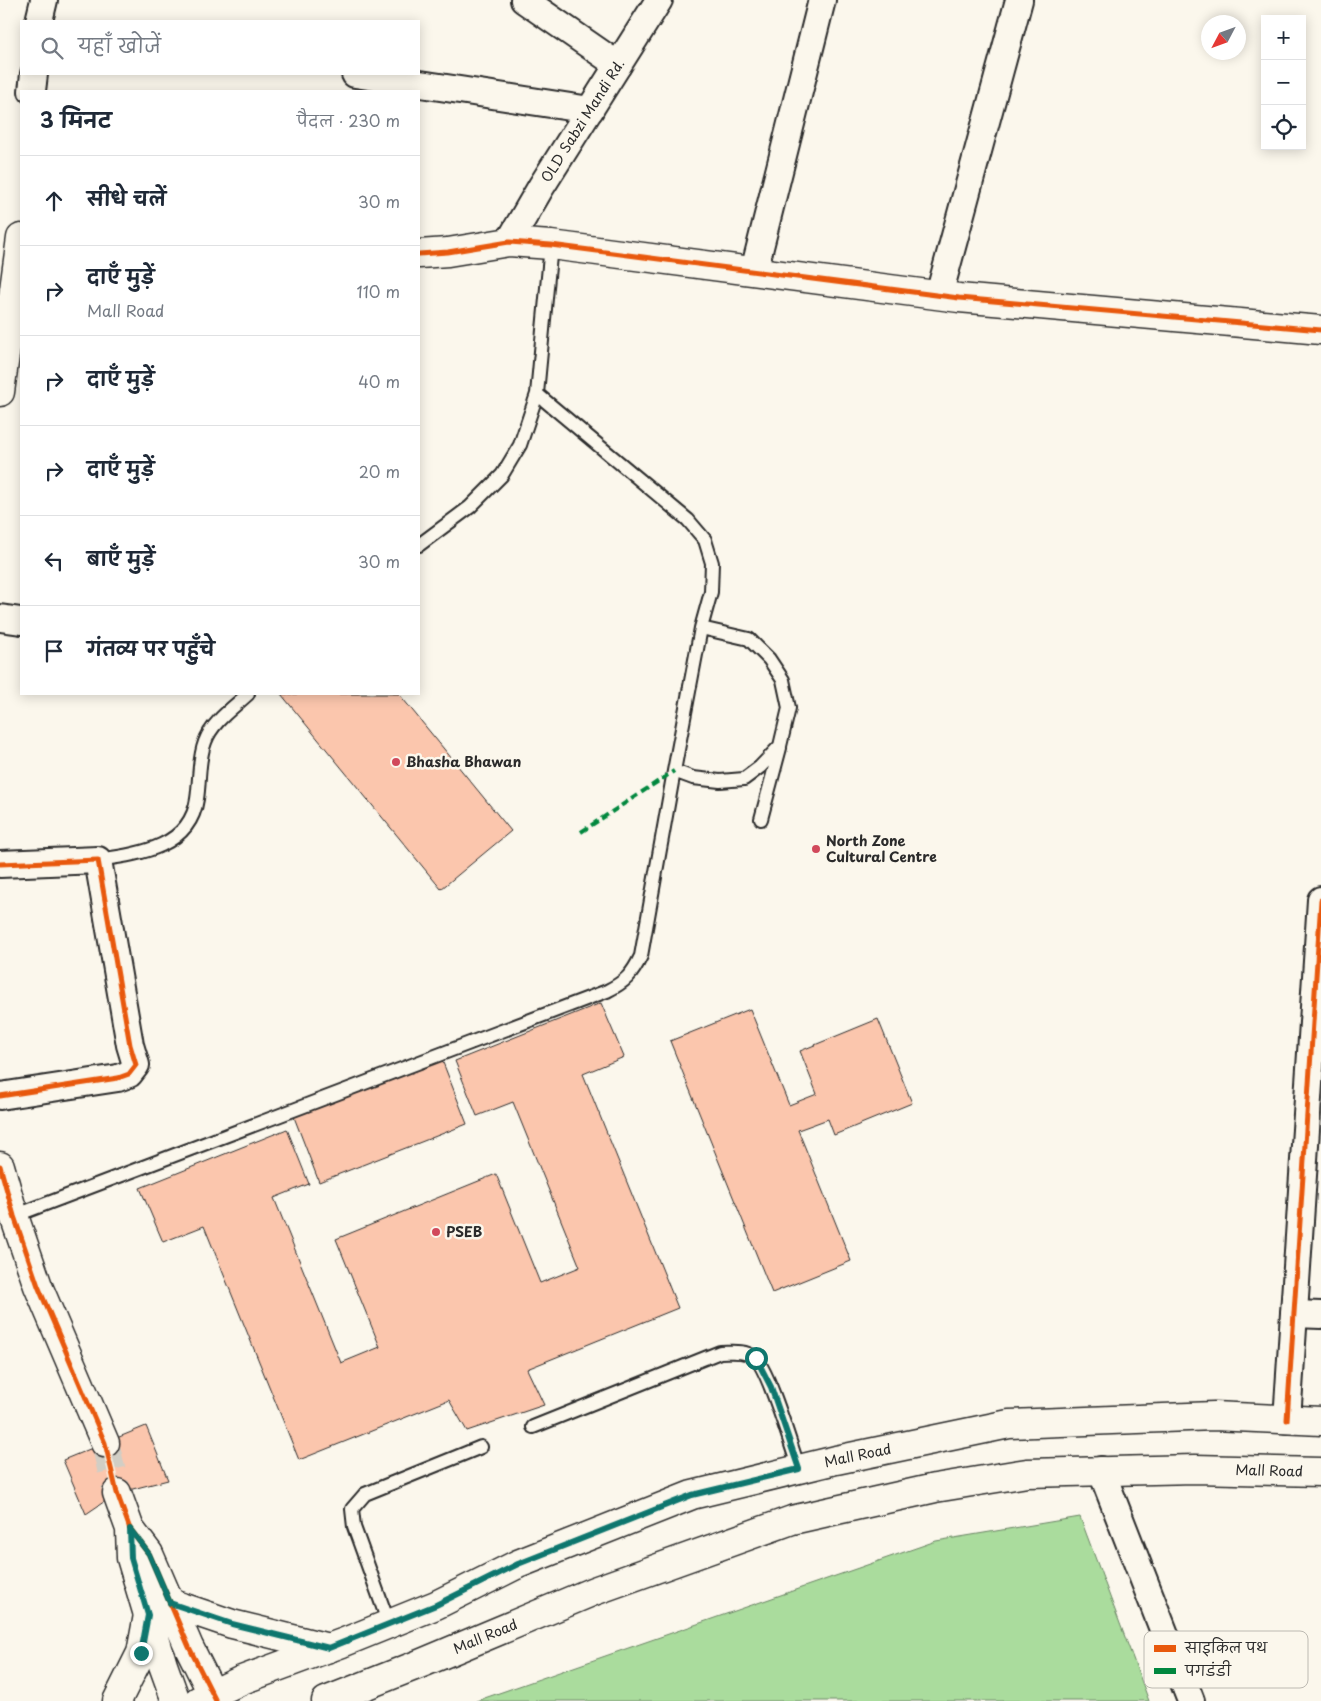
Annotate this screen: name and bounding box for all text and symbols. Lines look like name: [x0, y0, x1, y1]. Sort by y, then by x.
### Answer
north arrow: [1201, 15, 1246, 60]
map controls: [1261, 15, 1306, 150]
button: +: [1261, 15, 1306, 60]
search box: [20, 20, 420, 75]
text: यहाँ खोजें: [78, 31, 161, 59]
icon: search: [38, 34, 66, 62]
street label: OLD Sabzi Mandi Rd.: [536, 55, 629, 186]
button: −: [1261, 60, 1306, 105]
text: 3 मिनट: [40, 103, 111, 135]
button: locate: [1261, 105, 1306, 150]
text: पैदल · 230 m: [297, 108, 400, 132]
text: सीधे चलें: [87, 184, 166, 212]
icon: ahead: [40, 187, 68, 215]
text: 30 m: [358, 189, 400, 213]
text: दाएँ मुड़ें: [87, 262, 154, 290]
icon: right: [40, 277, 68, 305]
text: 110 m: [357, 279, 400, 303]
text: Mall Road: [87, 298, 164, 322]
text: दाएँ मुड़ें: [87, 364, 154, 392]
icon: right: [40, 367, 68, 395]
text: 40 m: [358, 369, 400, 393]
text: दाएँ मुड़ें: [87, 454, 154, 482]
icon: right: [40, 457, 68, 485]
text: 20 m: [359, 459, 400, 483]
text: बाएँ मुड़ें: [87, 544, 155, 572]
icon: left: [40, 547, 68, 575]
text: 30 m: [358, 549, 400, 573]
text: गंतव्य पर पहुँचे: [87, 634, 215, 662]
icon: arrive: [40, 637, 68, 665]
place label: Bhasha Bhawan: [406, 751, 521, 772]
marker: Bhasha Bhawan: [390, 756, 402, 768]
place label: North Zone Cultural Centre: [826, 830, 937, 867]
marker: North Zone Cultural Centre: [810, 843, 822, 855]
place label: PSEB: [446, 1221, 482, 1242]
marker: PSEB: [430, 1226, 442, 1238]
route start: [745, 1347, 768, 1370]
street label: Mall Road: [822, 1438, 893, 1472]
street label: Mall Road: [1235, 1459, 1303, 1482]
street label: Mall Road: [450, 1613, 521, 1659]
legend: [1144, 1631, 1308, 1688]
text: साइकिल पथ: [1184, 1637, 1268, 1658]
route end: [130, 1642, 153, 1665]
text: पगडंडी: [1184, 1660, 1232, 1681]

